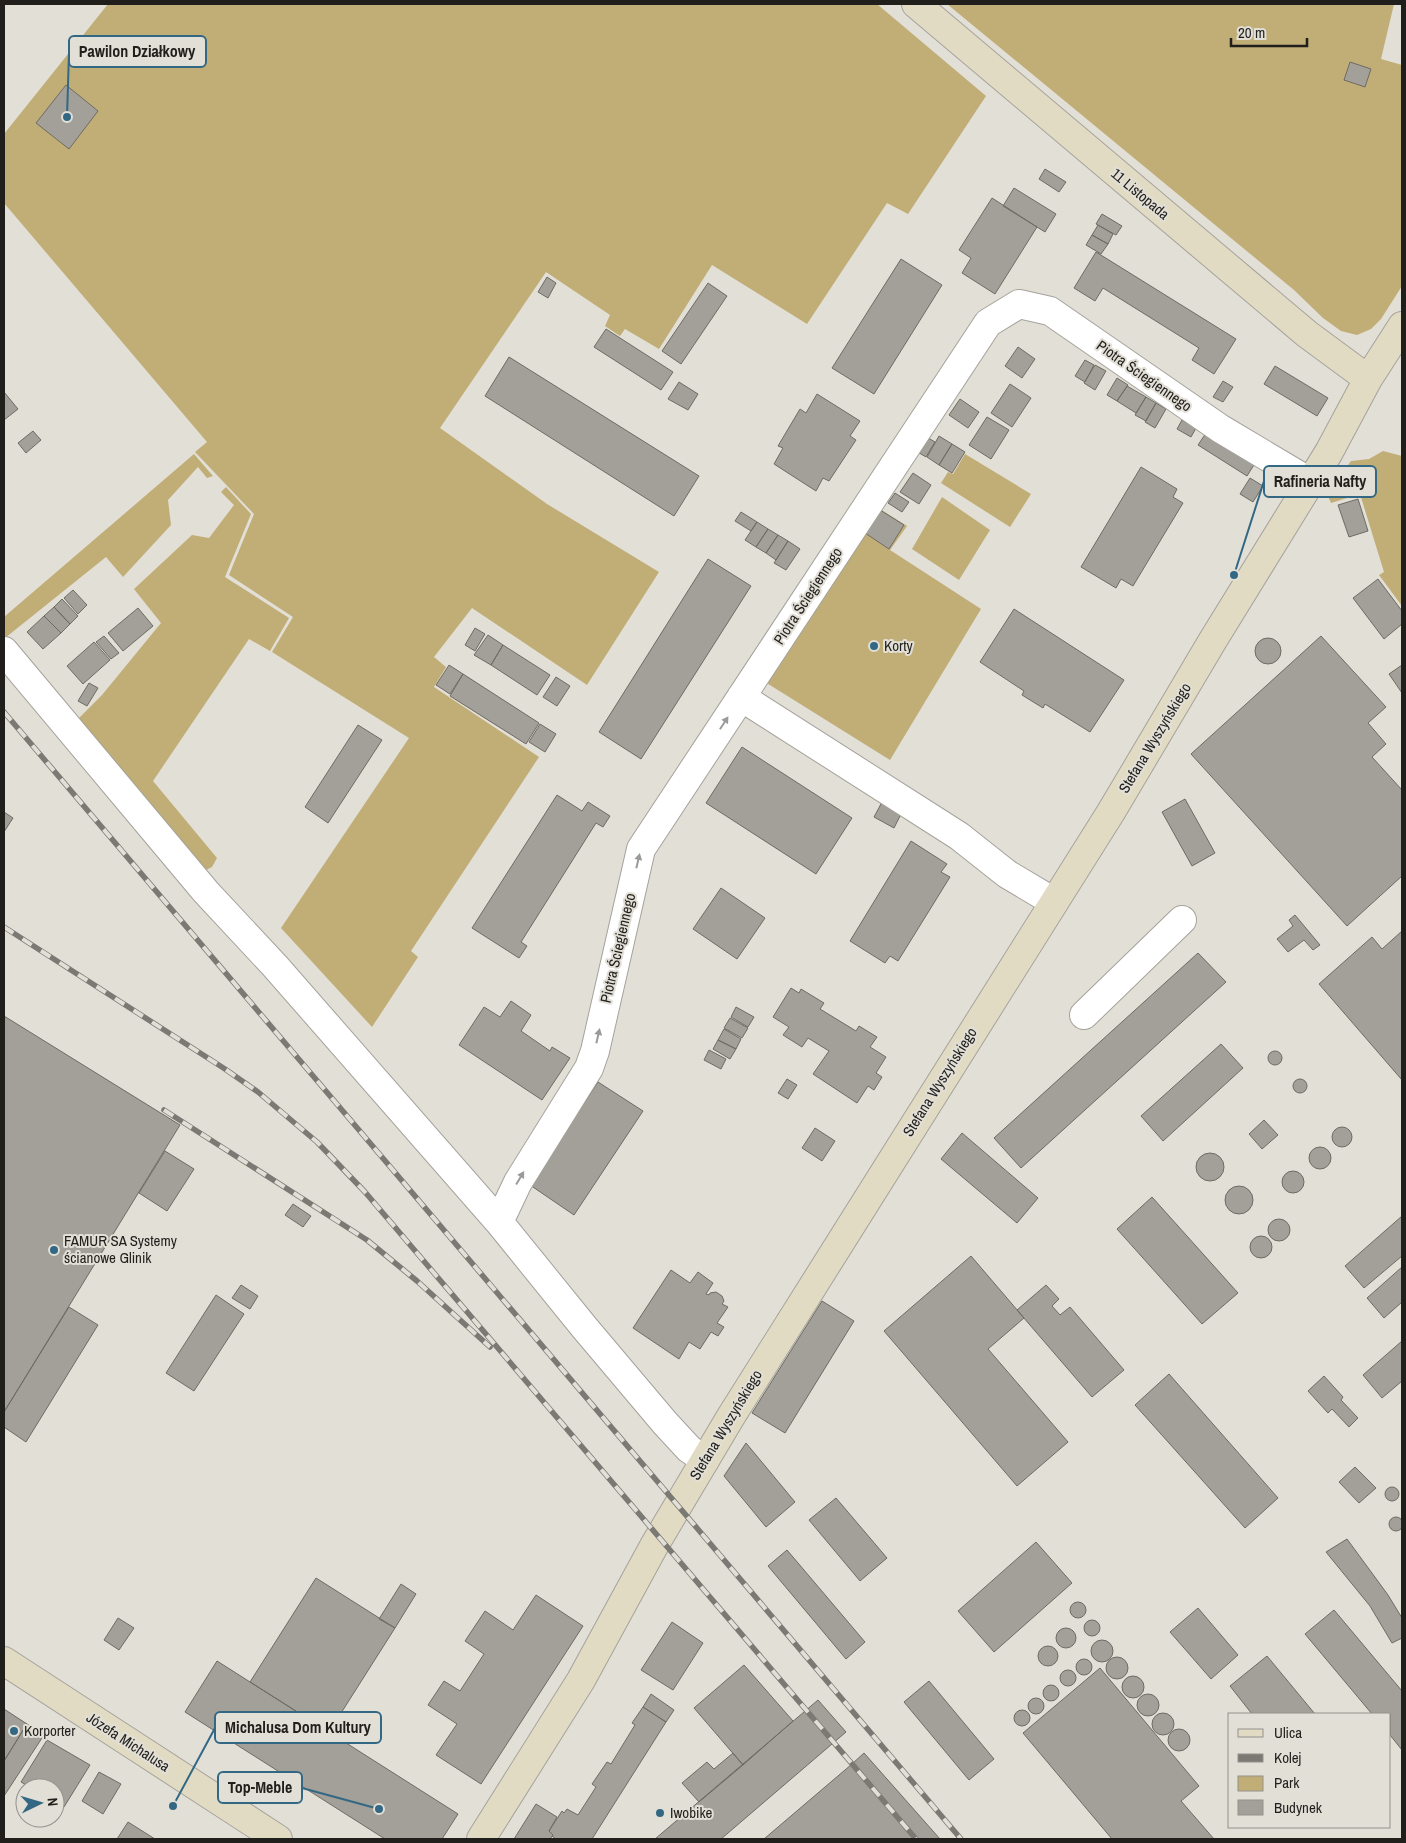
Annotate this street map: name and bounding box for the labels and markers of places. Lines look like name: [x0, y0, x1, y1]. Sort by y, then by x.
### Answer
callout: Pawilon Działkowy: [69, 36, 206, 67]
callout: Rafineria Nafty: [1264, 466, 1376, 497]
place label: Korty: [884, 635, 914, 656]
marker: Korty: [868, 640, 880, 652]
place label: FAMUR SA Systemy ścianowe Glinik: [64, 1230, 178, 1268]
marker: FAMUR SA Systemy ścianowe Glinik: [48, 1244, 60, 1256]
callout: Michalusa Dom Kultury: [215, 1712, 381, 1743]
place label: Korporter: [24, 1720, 75, 1741]
marker: Korporter: [8, 1725, 20, 1737]
callout: Top-Meble: [218, 1772, 302, 1803]
place label: Iwobike: [670, 1802, 713, 1823]
marker: Iwobike: [654, 1807, 666, 1819]

